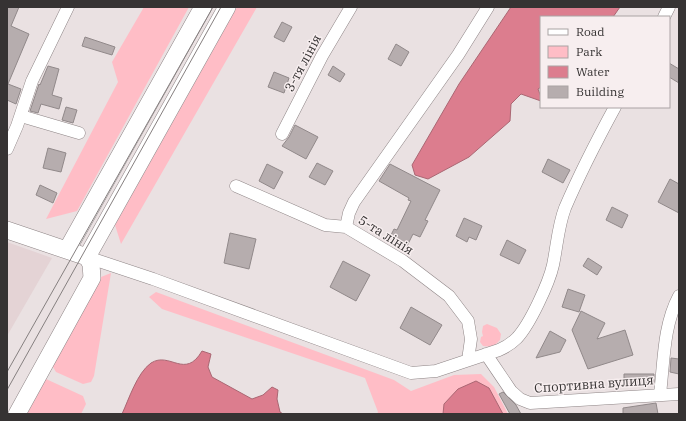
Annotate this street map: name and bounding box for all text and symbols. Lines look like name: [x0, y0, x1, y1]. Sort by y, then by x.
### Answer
legend: [540, 16, 670, 108]
text: Road: [576, 24, 605, 39]
street label: 3-тя лінія: [281, 31, 325, 95]
text: Park: [576, 44, 602, 59]
text: Water: [576, 64, 610, 79]
text: Building: [576, 84, 624, 99]
street label: 5-та лінія: [355, 211, 417, 259]
street label: Спортивна вулиця: [534, 371, 654, 397]

